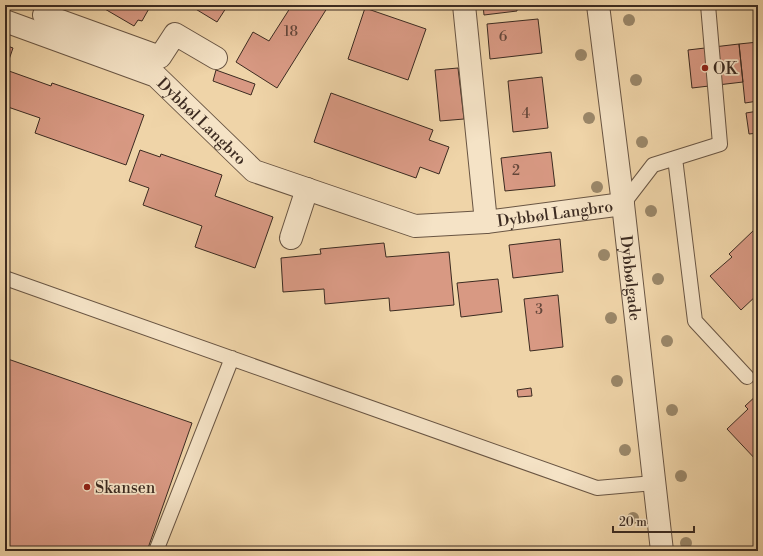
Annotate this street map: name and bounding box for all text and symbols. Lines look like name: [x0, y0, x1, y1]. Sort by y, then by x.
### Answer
house number: 18: [284, 23, 298, 41]
house number: 6: [499, 28, 508, 46]
place label: OK: [713, 59, 739, 79]
marker: OK: [700, 63, 710, 73]
street label: Dybbøl Langbro: [153, 74, 250, 169]
house number: 4: [522, 105, 530, 123]
house number: 2: [512, 162, 520, 180]
street label: Dybbøl Langbro: [496, 196, 614, 231]
street label: Dybbølgade: [616, 234, 645, 322]
house number: 3: [535, 301, 543, 319]
place label: Skansen: [95, 478, 156, 498]
marker: Skansen: [82, 482, 92, 492]
scale bar: [613, 508, 694, 534]
text: 20 m: [619, 515, 647, 530]

